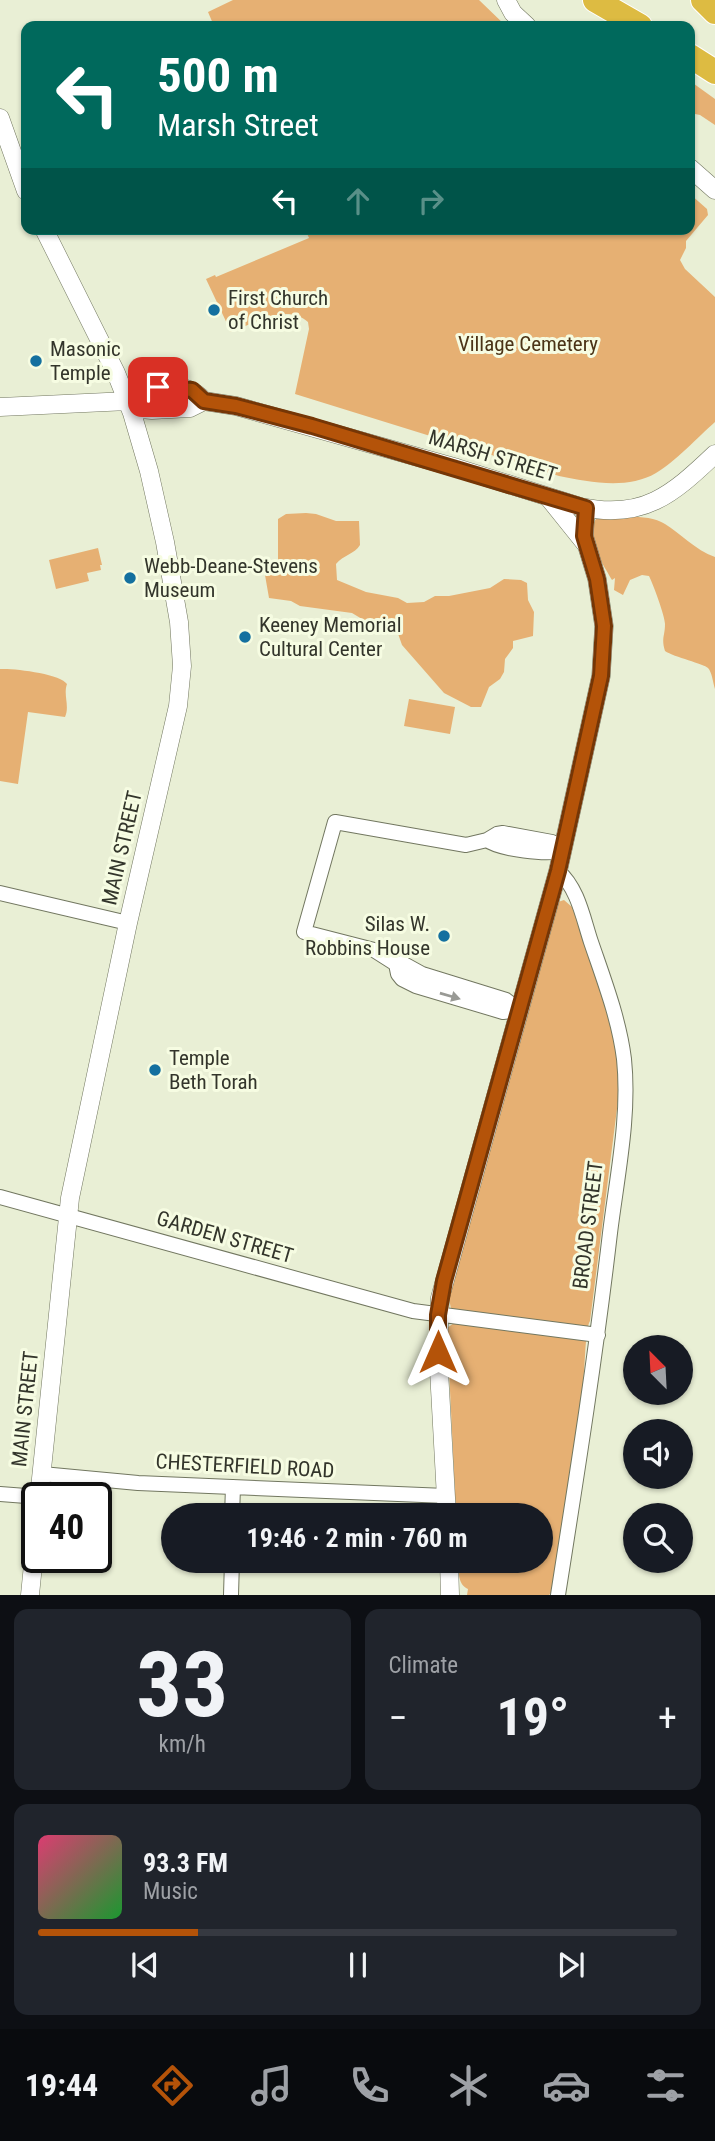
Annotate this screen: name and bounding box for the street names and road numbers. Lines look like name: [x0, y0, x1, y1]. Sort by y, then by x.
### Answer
street label: MARSH STREET: [426, 425, 560, 487]
street label: MAIN STREET: [97, 789, 147, 907]
street label: BROAD STREET: [568, 1159, 608, 1290]
street label: GARDEN STREET: [154, 1206, 296, 1268]
street label: MAIN STREET: [7, 1350, 43, 1468]
street label: CHESTERFIELD ROAD: [155, 1449, 335, 1483]

